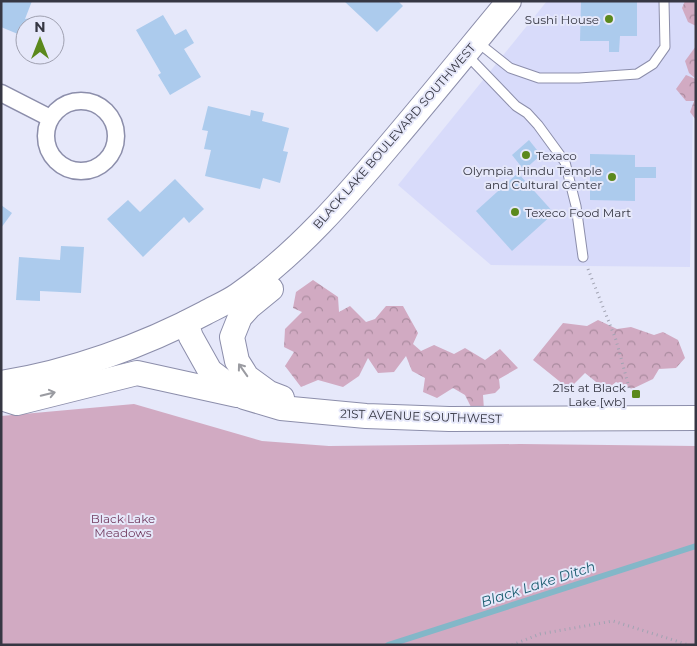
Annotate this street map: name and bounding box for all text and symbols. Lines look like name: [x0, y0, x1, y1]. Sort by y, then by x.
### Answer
place label: Sushi House: [525, 12, 599, 27]
marker: Sushi House: [603, 13, 615, 25]
north arrow: [15, 15, 65, 65]
text: N: [34, 18, 46, 36]
street label: BLACK LAKE BOULEVARD SOUTHWEST: [309, 40, 479, 232]
place label: Texaco: [536, 148, 577, 163]
marker: Texaco: [520, 149, 532, 161]
place label: Olympia Hindu Temple and Cultural Center: [463, 163, 602, 192]
marker: Olympia Hindu Temple and Cultural Center: [606, 171, 618, 183]
place label: Texeco Food Mart: [525, 205, 631, 220]
marker: Texeco Food Mart: [509, 206, 521, 218]
one-way arrow: [238, 363, 248, 377]
place label: 21st at Black Lake [wb]: [553, 380, 627, 409]
marker: 21st at Black Lake [wb]: [630, 388, 642, 400]
one-way arrow: [40, 389, 56, 399]
street label: 21ST AVENUE SOUTHWEST: [340, 406, 502, 426]
park label: Black Lake Meadows: [91, 511, 155, 540]
water label: Black Lake Ditch: [478, 557, 598, 611]

